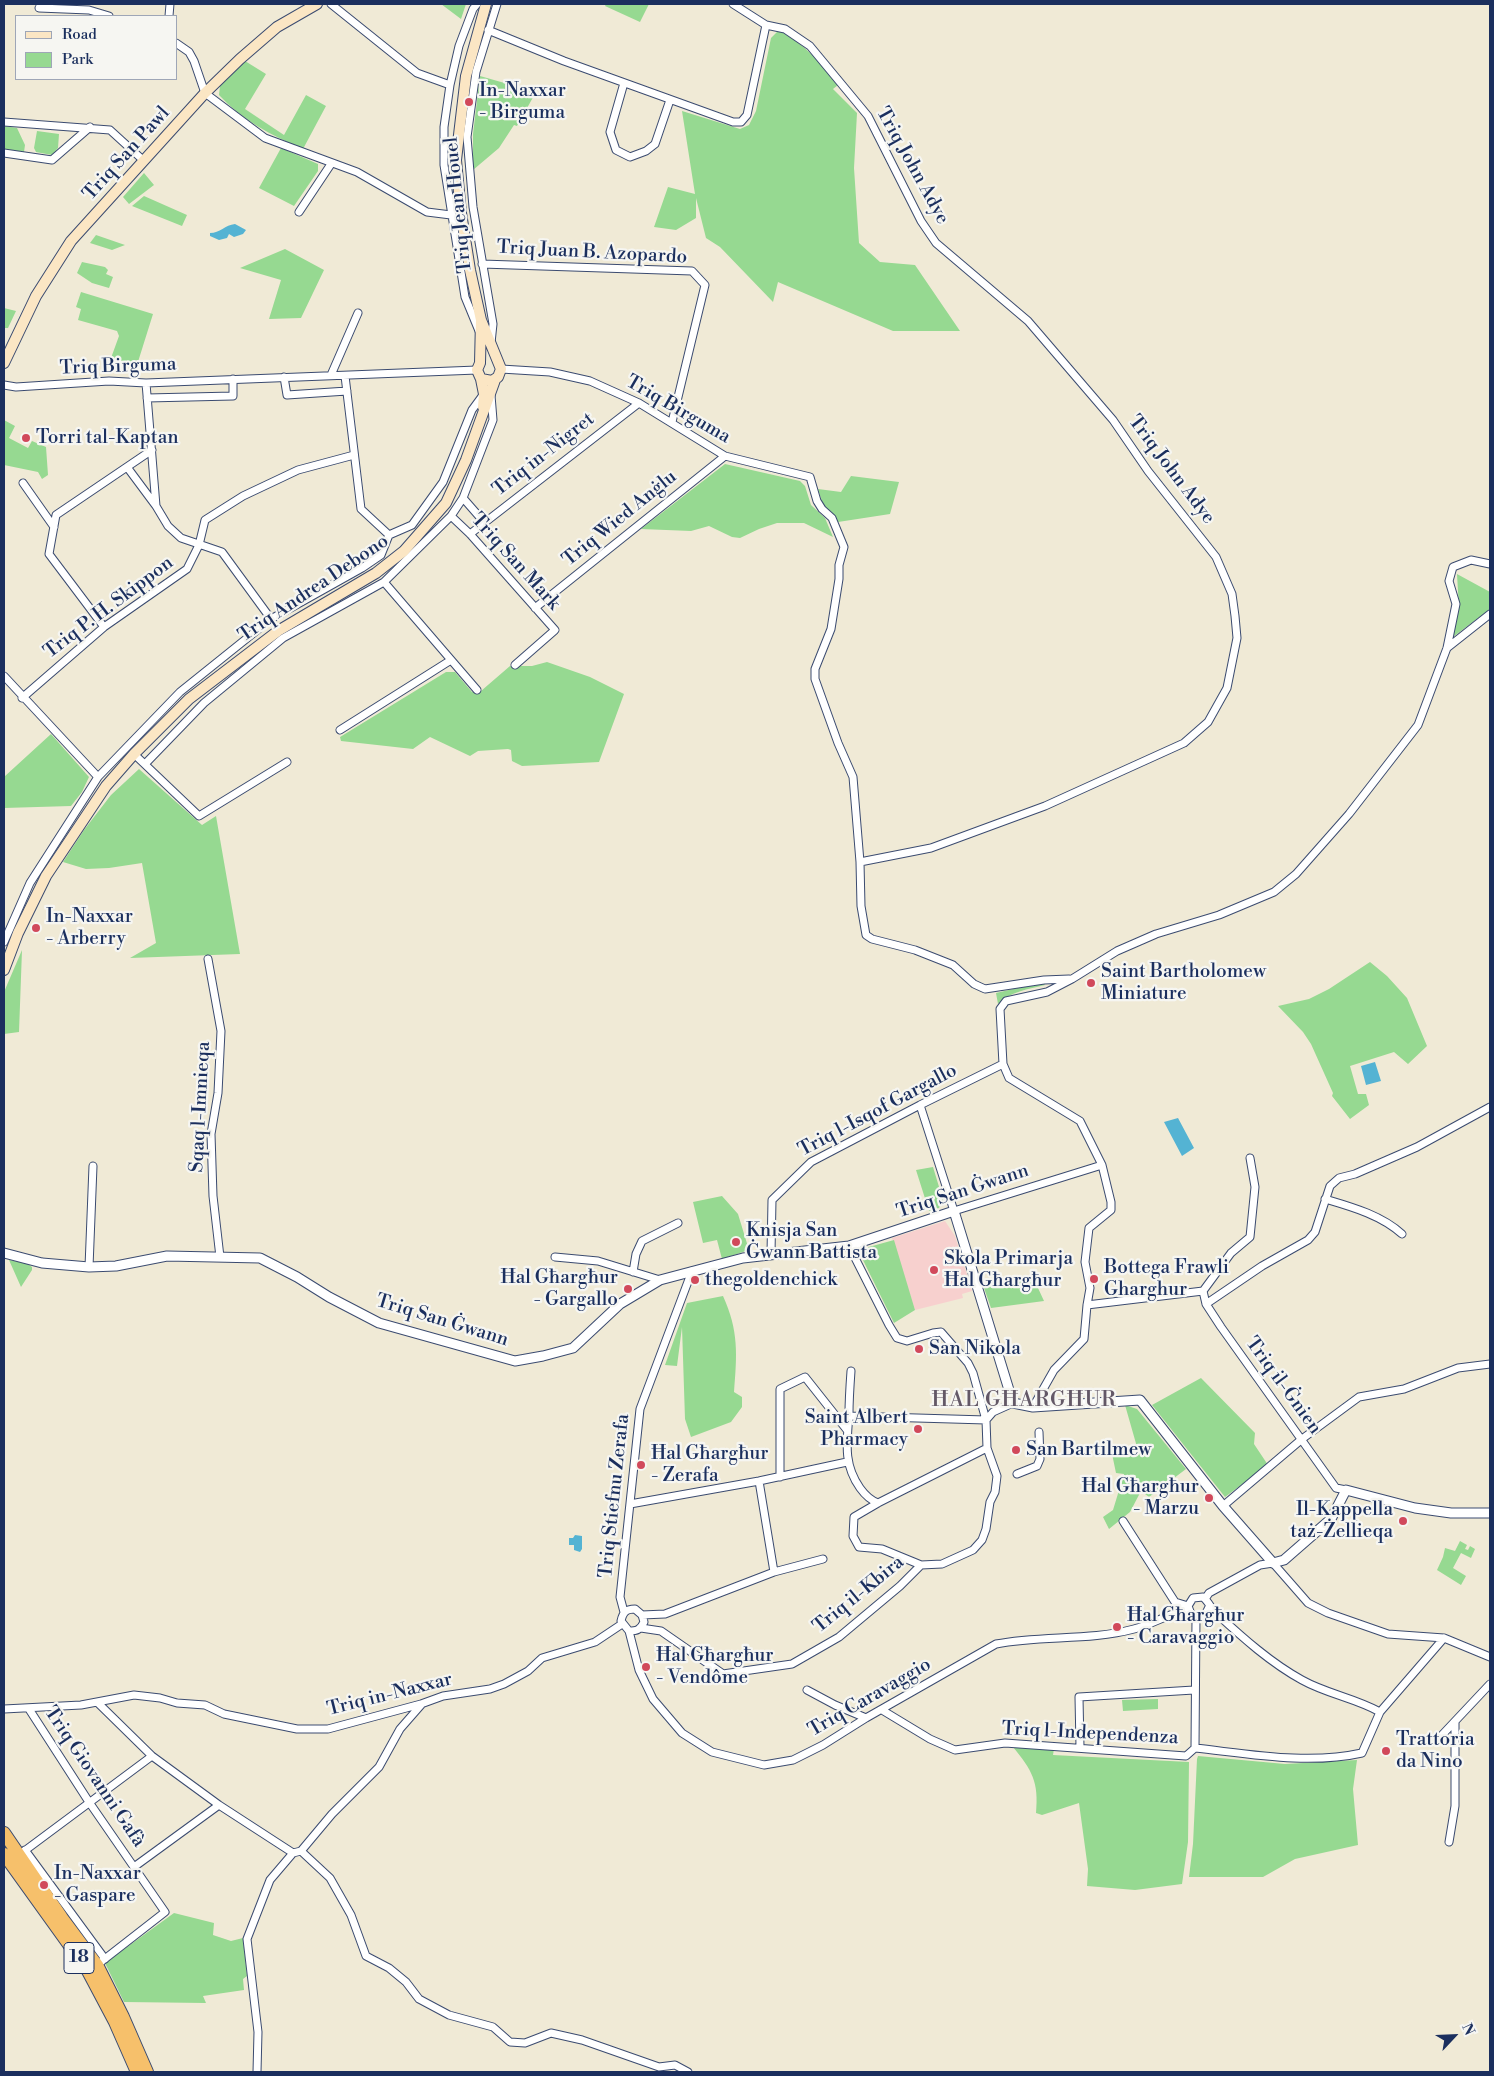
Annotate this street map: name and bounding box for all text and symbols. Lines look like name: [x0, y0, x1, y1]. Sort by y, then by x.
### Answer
legend: [15, 15, 178, 80]
text: Road: [62, 25, 97, 44]
text: Park: [62, 50, 93, 69]
place label: In-Naxxar - Birguma: [479, 80, 566, 124]
marker: In-Naxxar - Birguma: [463, 96, 475, 108]
street label: Triq San Pawl: [79, 102, 175, 206]
street label: Triq John Adye: [871, 104, 953, 228]
street label: Triq Jean Houel: [441, 136, 477, 274]
street label: Triq Juan B. Azopardo: [496, 237, 688, 269]
street label: Triq Birguma: [59, 354, 177, 380]
street label: Triq Birguma: [622, 371, 734, 449]
street label: Triq in-Nigret: [489, 408, 599, 502]
street label: Triq John Adye: [1123, 411, 1219, 529]
place label: Torri tal-Kaptan: [36, 427, 179, 449]
marker: Torri tal-Kaptan: [20, 432, 32, 444]
street label: Triq Wied Anġlu: [558, 466, 682, 572]
street label: Triq San Mark: [466, 509, 564, 615]
street label: Triq Andrea Debono: [234, 530, 394, 648]
street label: Triq P. H. Skippon: [40, 552, 178, 664]
place label: In-Naxxar - Arberry: [46, 906, 133, 950]
marker: In-Naxxar - Arberry: [30, 922, 42, 934]
place label: Saint Bartholomew Miniature: [1101, 961, 1266, 1005]
marker: Saint Bartholomew Miniature: [1085, 977, 1097, 989]
street label: Sqaq l-Imnieqa: [186, 1041, 216, 1173]
street label: Triq l-Isqof Gargallo: [795, 1060, 961, 1162]
street label: Triq San Ġwann: [894, 1160, 1032, 1224]
place label: Knisja San Ġwann Battista: [746, 1220, 877, 1264]
marker: Knisja San Ġwann Battista: [730, 1236, 742, 1248]
place label: Skola Primarja Ħal Għargħur: [944, 1248, 1073, 1292]
place label: Bottega Frawli Gharghur: [1104, 1257, 1229, 1301]
marker: Skola Primarja Ħal Għargħur: [928, 1264, 940, 1276]
place label: Ħal Għargħur - Gargallo: [500, 1267, 618, 1311]
place label: thegoldenchick: [705, 1269, 837, 1291]
marker: Bottega Frawli Gharghur: [1088, 1273, 1100, 1285]
marker: thegoldenchick: [689, 1274, 701, 1286]
marker: Ħal Għargħur - Gargallo: [622, 1283, 634, 1295]
street label: Triq San Ġwann: [373, 1290, 511, 1352]
street label: Triq il-Ġnien: [1240, 1333, 1326, 1439]
place label: San Nikola: [929, 1338, 1021, 1360]
marker: San Nikola: [913, 1343, 925, 1355]
district label: ĦAL GĦARGĦUR: [930, 1388, 1118, 1414]
place label: Saint Albert Pharmacy: [805, 1407, 908, 1451]
street label: Triq Stiefnu Zerafa: [595, 1413, 635, 1579]
marker: Saint Albert Pharmacy: [912, 1423, 924, 1435]
place label: San Bartilmew: [1026, 1439, 1151, 1461]
place label: Ħal Għargħur - Zerafa: [651, 1443, 769, 1487]
marker: San Bartilmew: [1010, 1444, 1022, 1456]
marker: Ħal Għargħur - Zerafa: [635, 1459, 647, 1471]
place label: Ħal Għargħur - Marzu: [1081, 1476, 1199, 1520]
marker: Ħal Għargħur - Marzu: [1203, 1492, 1215, 1504]
place label: Il-Kappella taż-Żellieqa: [1290, 1499, 1393, 1543]
marker: Il-Kappella taż-Żellieqa: [1397, 1515, 1409, 1527]
street label: Triq il-Kbira: [809, 1551, 909, 1639]
place label: Ħal Għargħur - Caravaggio: [1127, 1605, 1245, 1649]
marker: Ħal Għargħur - Caravaggio: [1111, 1621, 1123, 1633]
place label: Ħal Għargħur - Vendôme: [656, 1645, 774, 1689]
street label: Triq Caravaggio: [804, 1654, 936, 1742]
marker: Ħal Għargħur - Vendôme: [640, 1661, 652, 1673]
street label: Triq in-Naxxar: [325, 1668, 455, 1722]
street label: Triq Giovanni Gafà: [38, 1702, 150, 1852]
street label: Triq l-Independenza: [1001, 1718, 1179, 1750]
place label: Trattoria da Nino: [1396, 1729, 1475, 1773]
marker: Trattoria da Nino: [1380, 1745, 1392, 1757]
place label: In-Naxxar - Gaspare: [54, 1863, 141, 1907]
marker: In-Naxxar - Gaspare: [38, 1879, 50, 1891]
road number: 18: [64, 1942, 94, 1974]
north arrow: [1429, 2011, 1479, 2061]
text: N: [1457, 2021, 1478, 2038]

